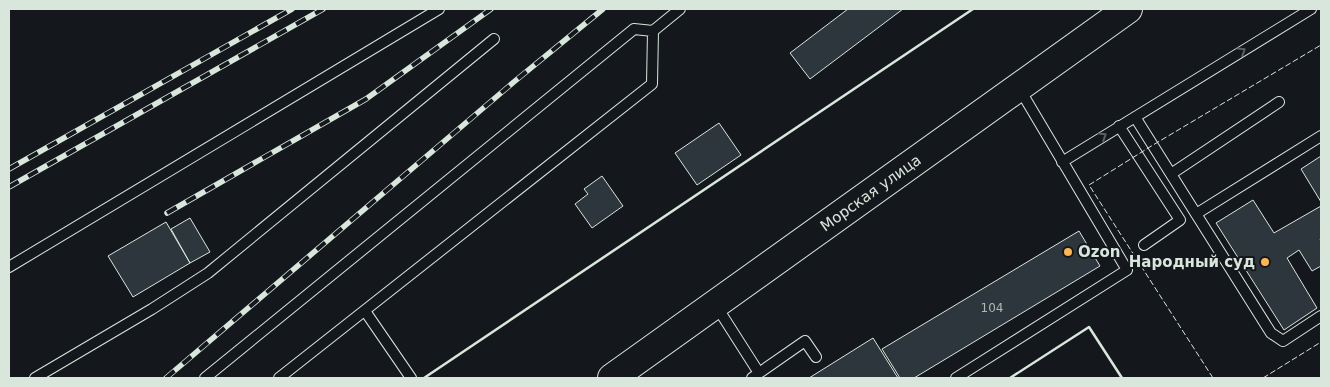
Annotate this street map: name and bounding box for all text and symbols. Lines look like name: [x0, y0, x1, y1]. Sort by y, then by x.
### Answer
one-way arrow: [1236, 48, 1245, 58]
one-way arrow: [1098, 133, 1107, 142]
street label: Морская улица: [817, 151, 925, 235]
place label: Ozon: [1078, 243, 1120, 261]
marker: Ozon: [1062, 246, 1074, 258]
place label: Народный суд: [1129, 253, 1255, 271]
marker: Народный суд: [1259, 256, 1271, 268]
house number: 104: [981, 301, 1003, 315]

